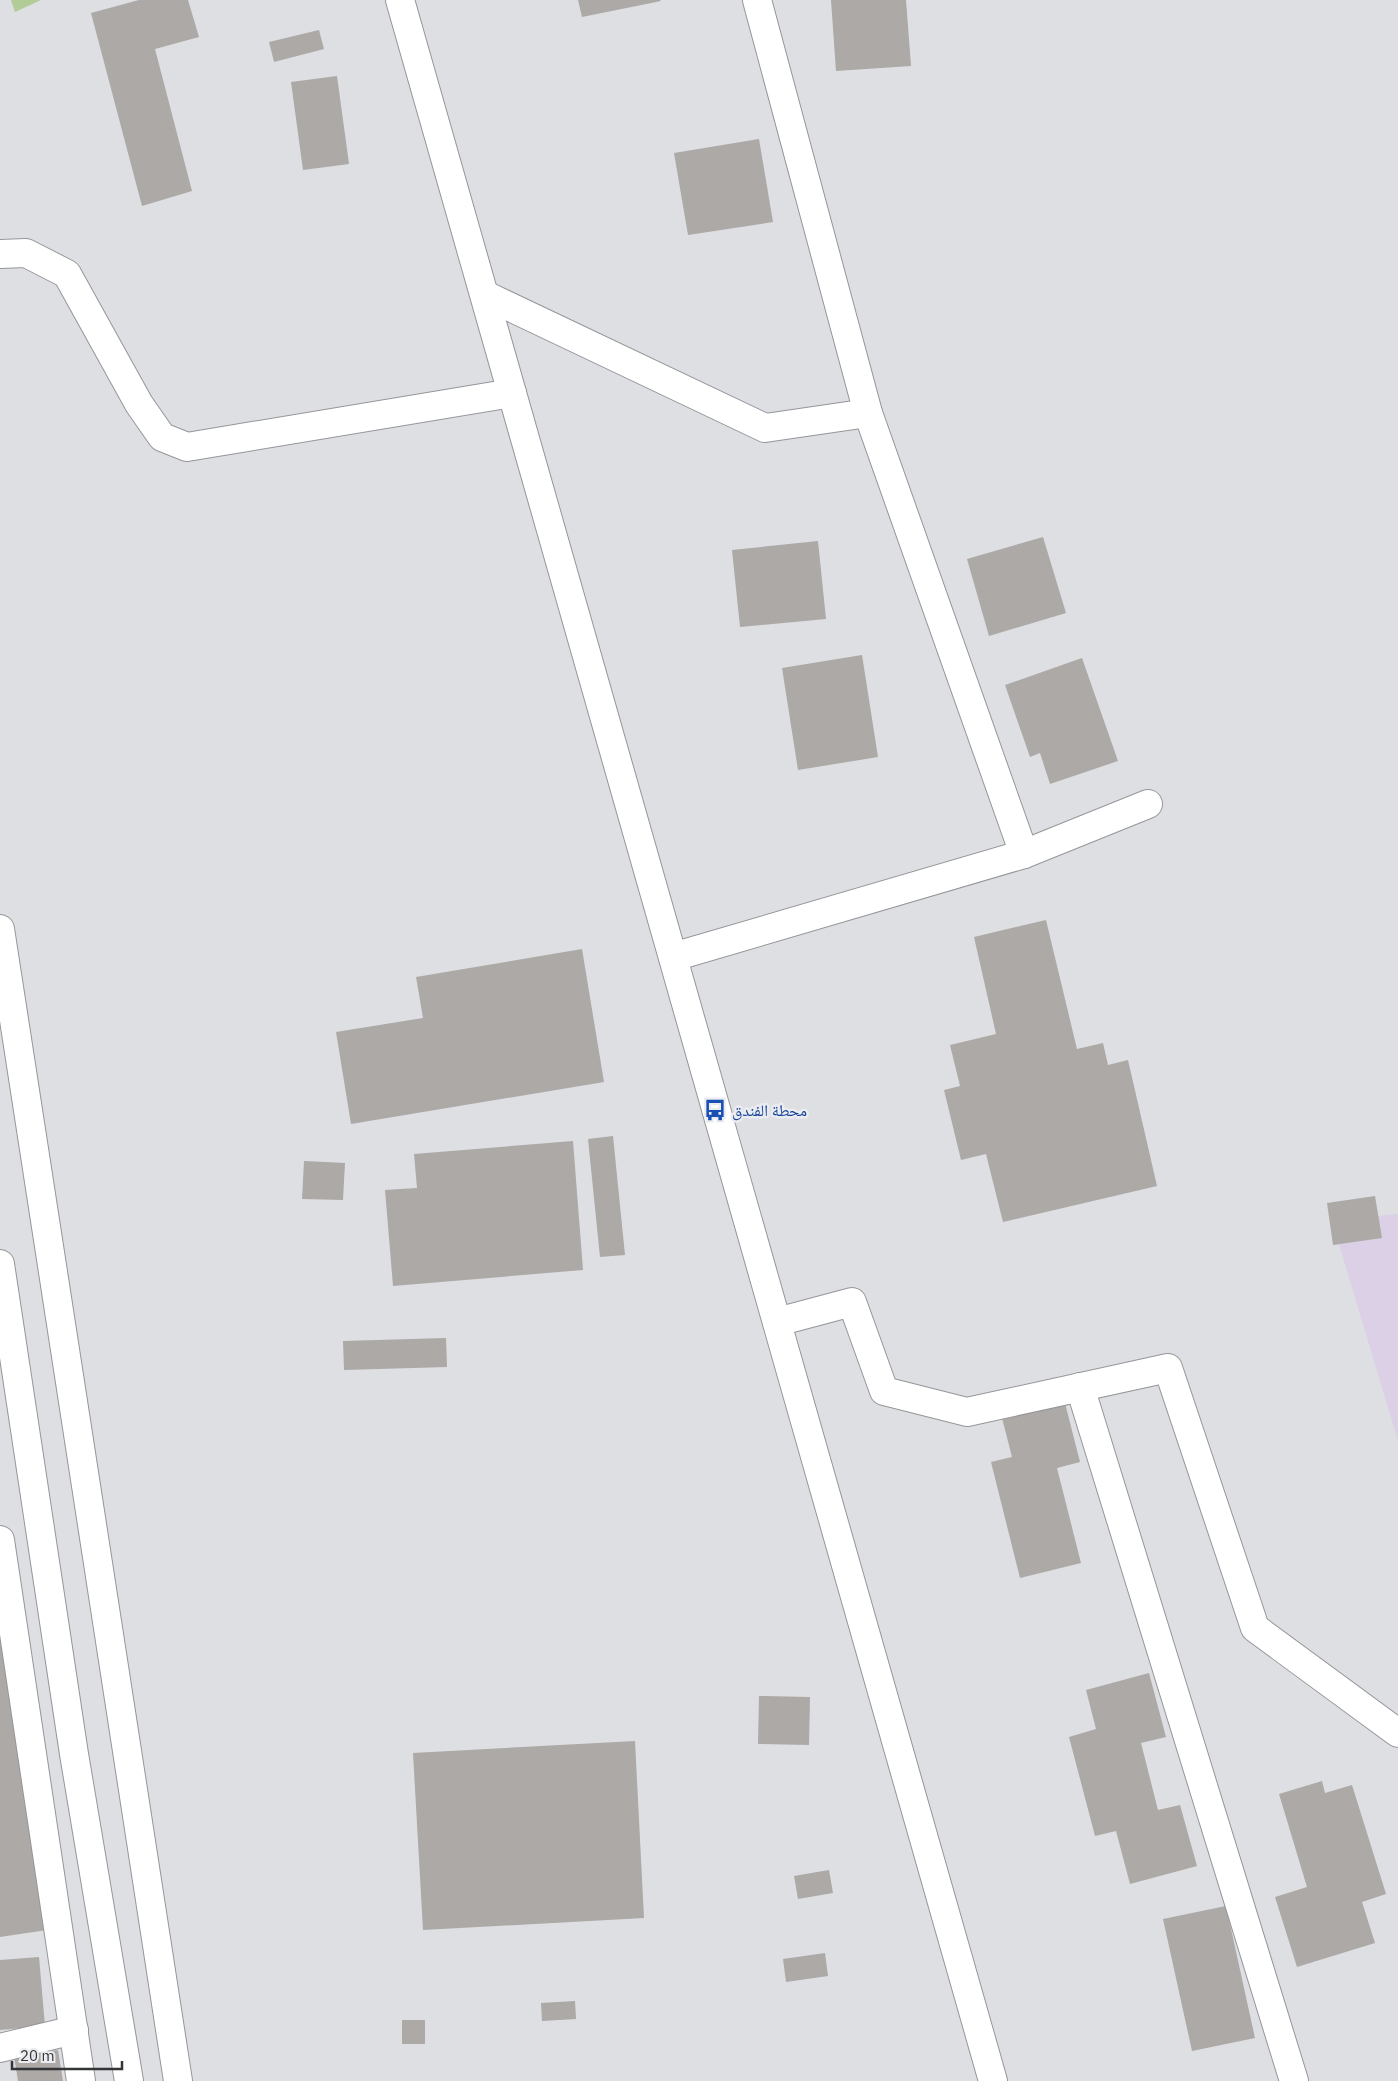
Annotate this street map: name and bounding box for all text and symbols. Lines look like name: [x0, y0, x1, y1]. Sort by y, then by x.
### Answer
bus stop icon: محطة الفندق: [702, 1097, 728, 1123]
place label: محطة الفندق: [732, 1100, 807, 1121]
scale bar: [12, 2038, 122, 2070]
text: 20 m: [20, 2046, 55, 2065]

